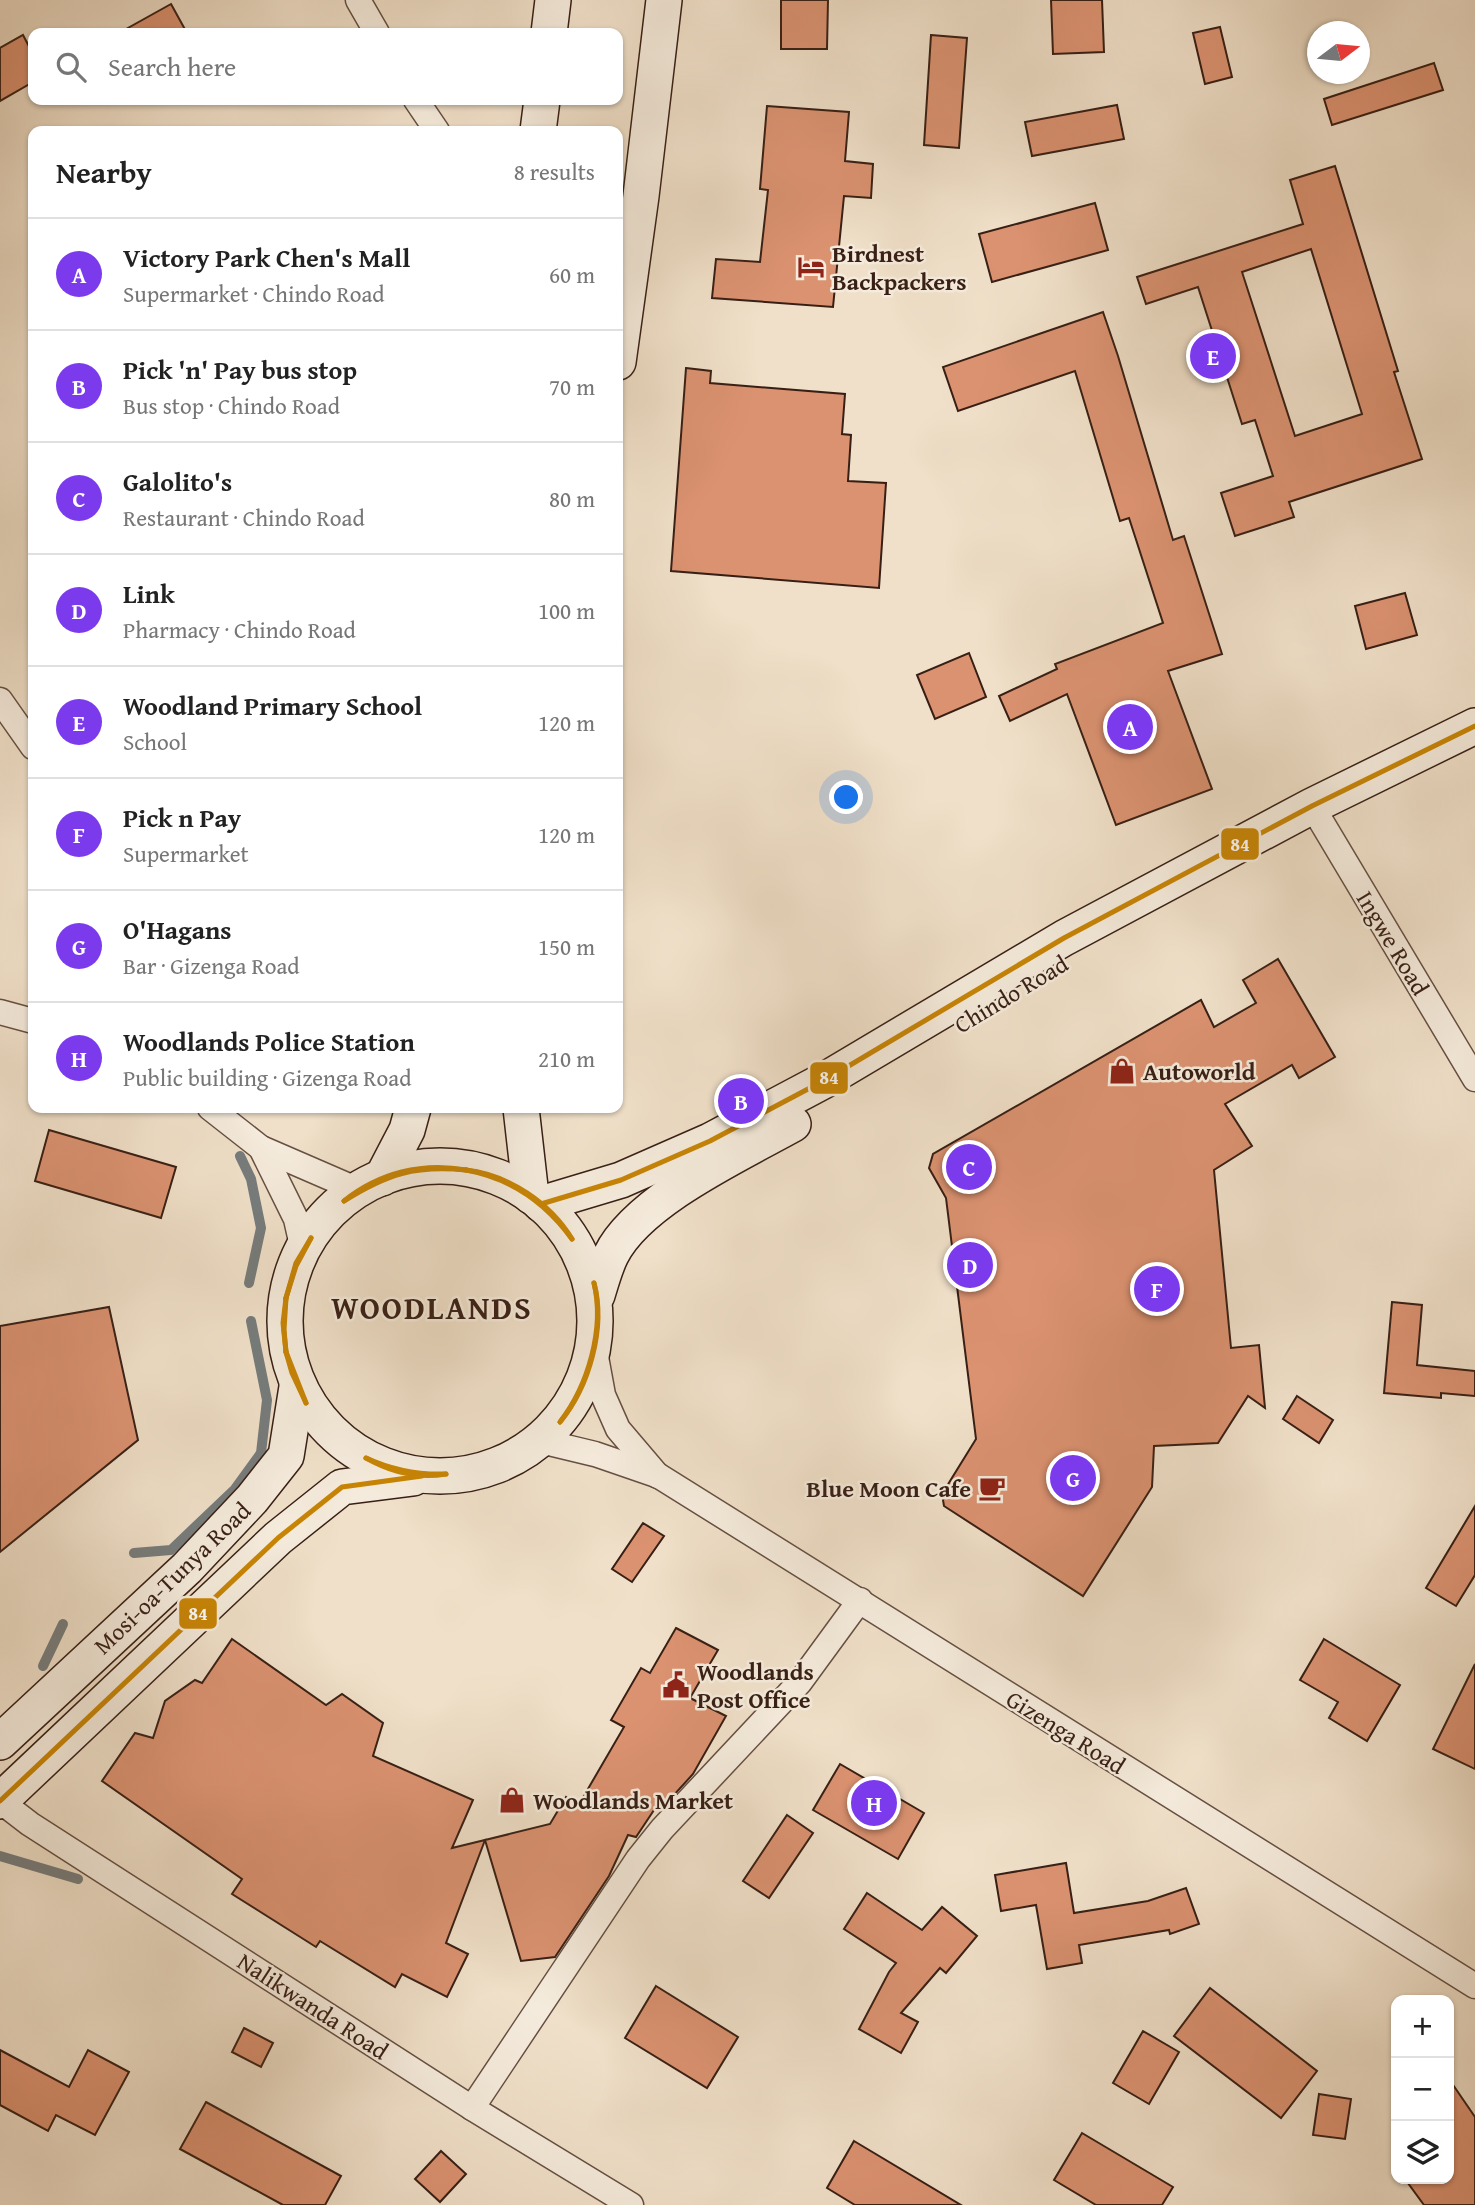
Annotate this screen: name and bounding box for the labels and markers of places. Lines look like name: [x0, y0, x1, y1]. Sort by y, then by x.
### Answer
place label: Birdnest Backpackers: [832, 236, 966, 299]
hotel icon: Birdnest Backpackers: [796, 252, 826, 282]
pin: E: [1190, 330, 1236, 382]
pin: A: [1107, 701, 1153, 753]
place label: Autoworld: [1143, 1054, 1256, 1089]
shop icon: Autoworld: [1107, 1056, 1137, 1086]
pin: B: [718, 1075, 764, 1127]
pin: C: [946, 1141, 992, 1193]
pin: D: [947, 1239, 993, 1291]
pin: F: [1134, 1263, 1180, 1315]
pin: G: [1050, 1452, 1096, 1504]
place label: Blue Moon Cafe: [806, 1471, 971, 1506]
cafe icon: Blue Moon Cafe: [977, 1473, 1007, 1503]
place label: Woodlands Post Office: [697, 1654, 814, 1717]
public building icon: Woodlands Post Office: [661, 1670, 691, 1700]
pin: H: [851, 1777, 897, 1829]
place label: Woodlands Market: [533, 1783, 733, 1818]
shop icon: Woodlands Market: [497, 1785, 527, 1815]

